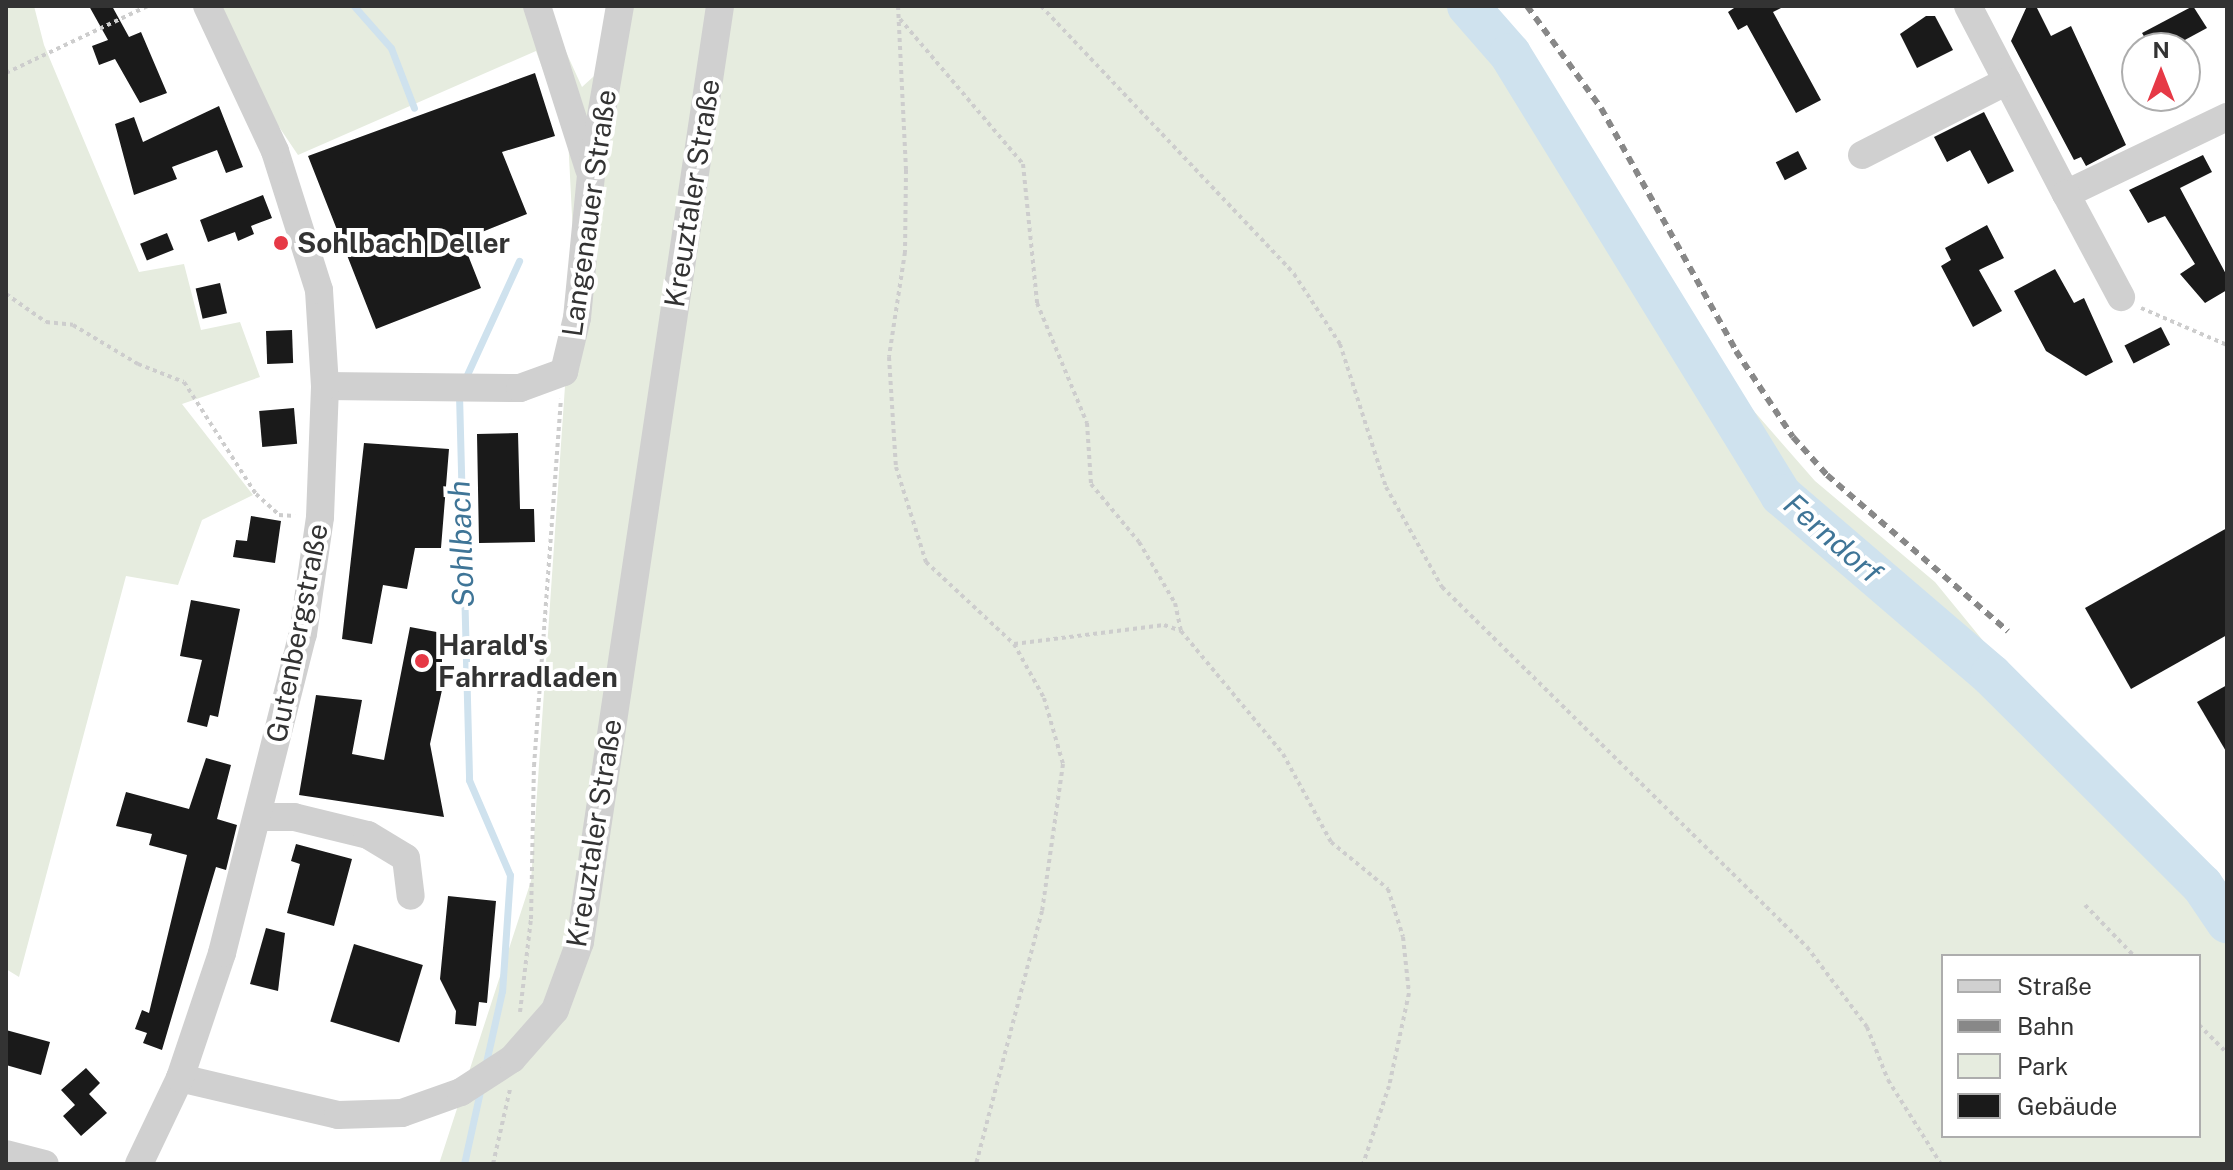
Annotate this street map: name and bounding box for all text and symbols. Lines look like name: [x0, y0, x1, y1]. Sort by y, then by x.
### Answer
north arrow: [2121, 32, 2201, 112]
text: N: [2152, 37, 2170, 63]
street label: Kreuztaler Straße: [657, 77, 727, 309]
street label: Langenauer Straße: [555, 87, 623, 339]
place label: Sohlbach Deller: [297, 226, 510, 260]
marker: Sohlbach Deller: [272, 234, 290, 252]
water label: Sohlbach: [441, 480, 481, 608]
water label: Ferndorf: [1777, 486, 1889, 590]
street label: Gutenbergstraße: [259, 521, 335, 745]
place label: Harald's Fahrradladen: [438, 628, 618, 694]
marker: Harald's Fahrradladen: [413, 652, 431, 670]
street label: Kreuztaler Straße: [559, 717, 629, 949]
legend: [1941, 954, 2201, 1138]
text: Straße: [2017, 972, 2092, 1000]
text: Bahn: [2017, 1012, 2074, 1040]
text: Park: [2017, 1052, 2068, 1080]
text: Gebäude: [2017, 1092, 2117, 1120]

